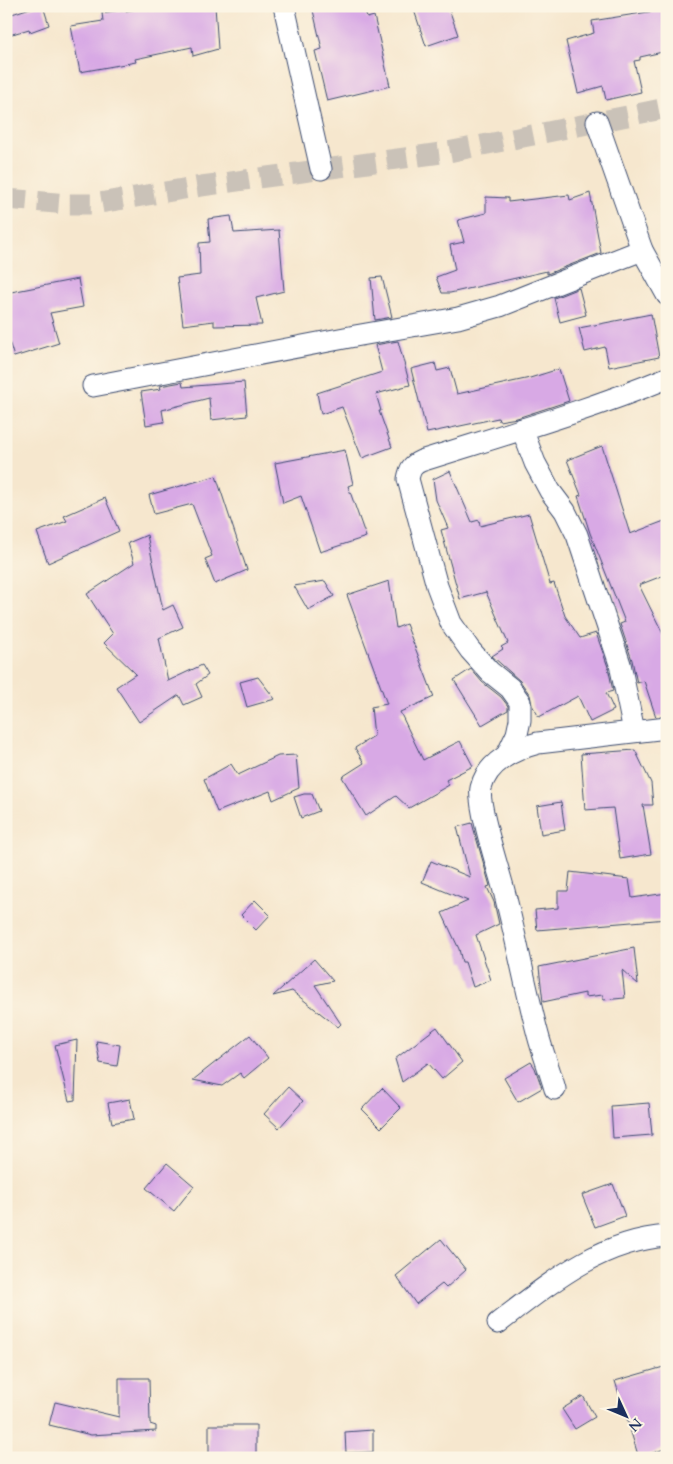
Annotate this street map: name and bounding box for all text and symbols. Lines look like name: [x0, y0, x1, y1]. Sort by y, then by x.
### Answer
north arrow: [600, 1392, 650, 1442]
text: N: [624, 1414, 646, 1436]

